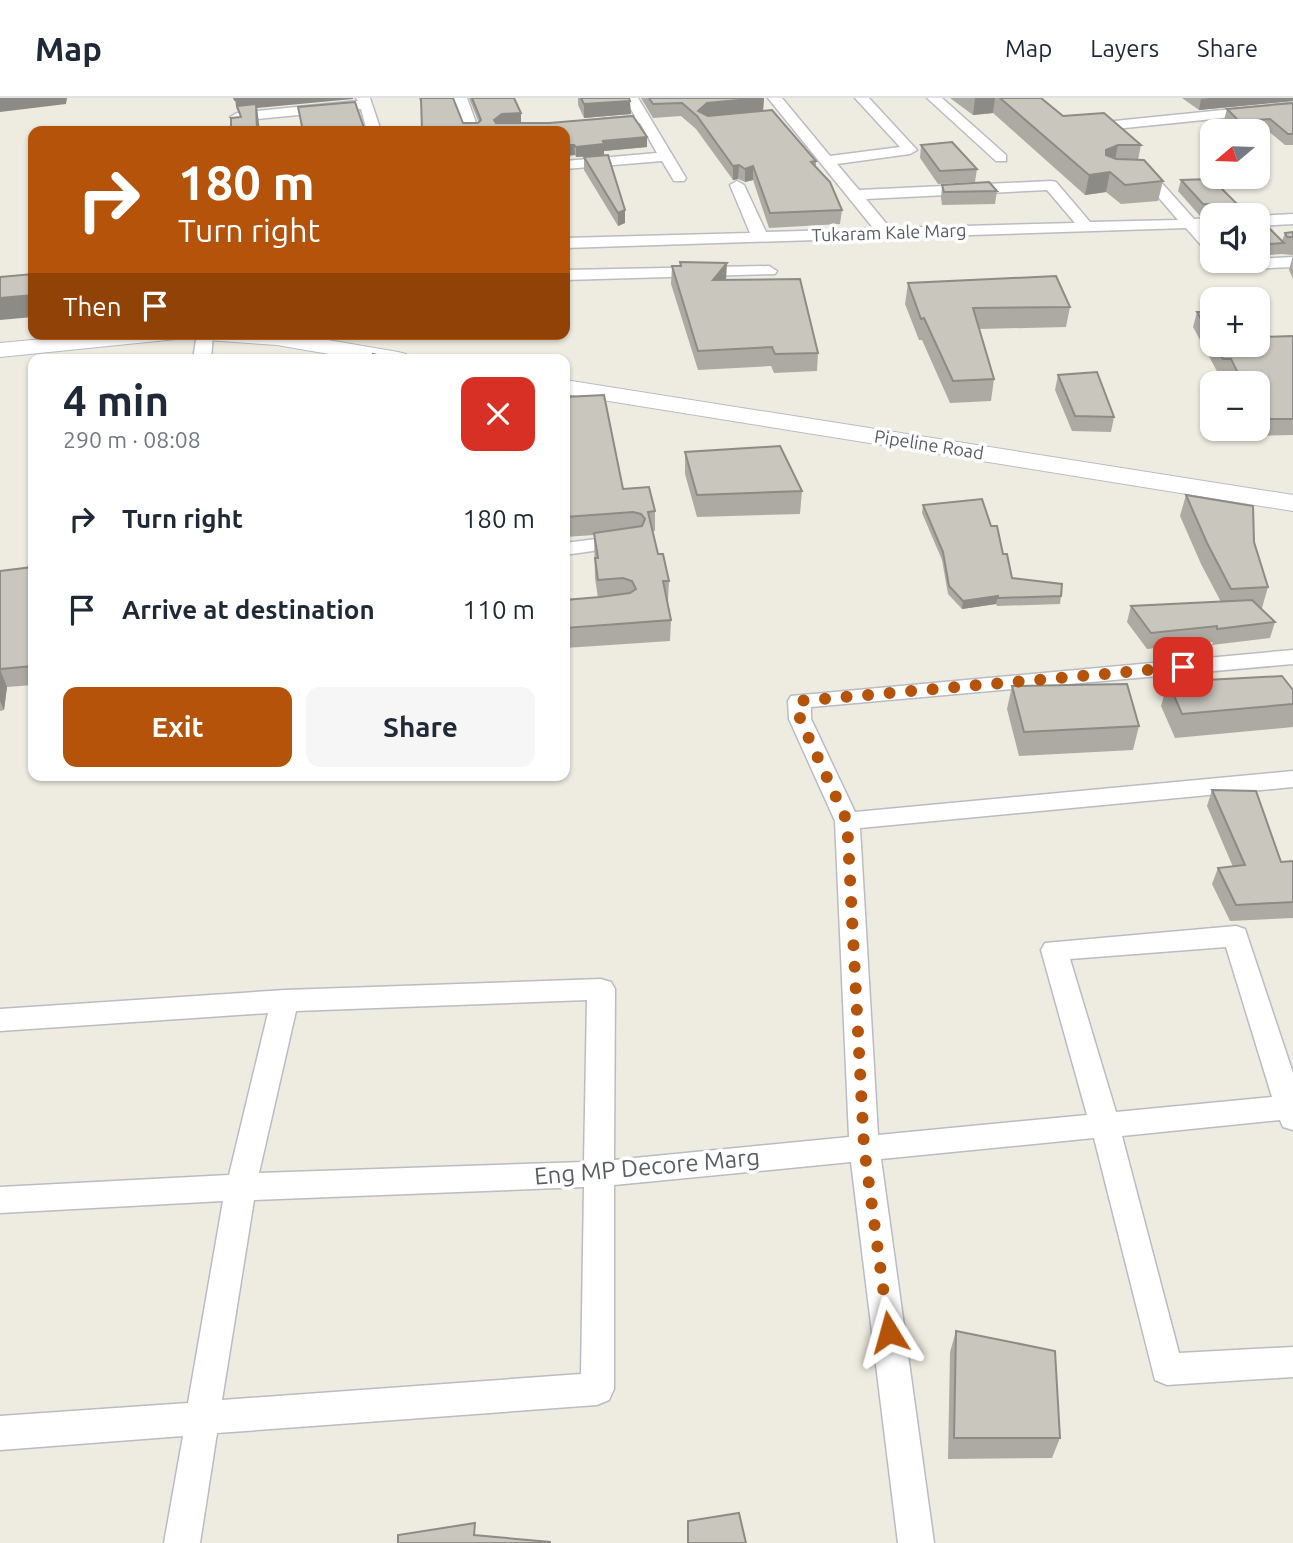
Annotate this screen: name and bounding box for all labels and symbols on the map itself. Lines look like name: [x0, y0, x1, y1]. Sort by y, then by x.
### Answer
north arrow: [1200, 119, 1270, 189]
street label: Tukaram Kale Marg: [811, 219, 967, 245]
street label: Pipeline Road: [873, 425, 985, 463]
pin: [1153, 637, 1213, 697]
street label: Eng MP Decore Marg: [533, 1143, 761, 1190]
position arrow: [852, 1295, 926, 1369]

